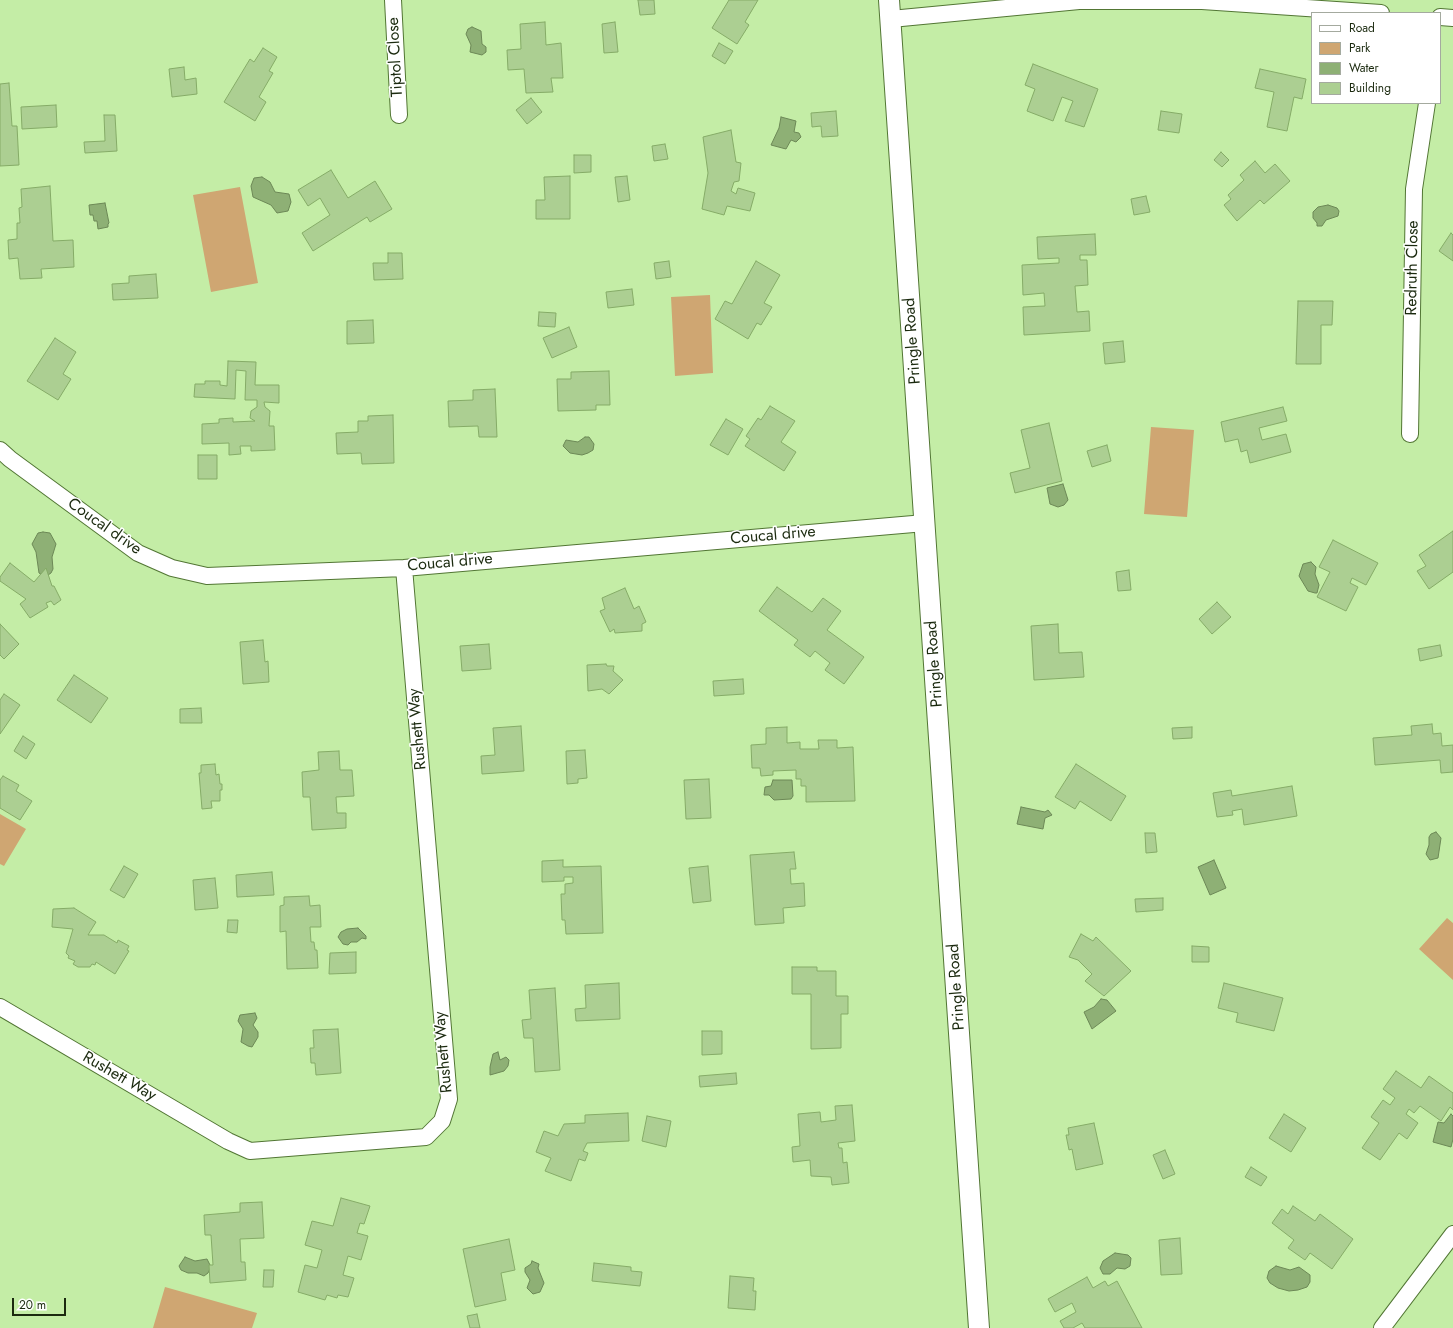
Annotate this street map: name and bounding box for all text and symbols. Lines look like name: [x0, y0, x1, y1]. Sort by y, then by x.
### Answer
legend: [1311, 12, 1441, 104]
street label: Tiptol Close: [384, 17, 408, 97]
text: Road: [1349, 19, 1375, 37]
text: Park: [1349, 39, 1370, 57]
text: Water: [1349, 59, 1379, 77]
text: Building: [1349, 79, 1391, 97]
street label: Redruth Close: [1403, 220, 1423, 316]
street label: Pringle Road: [900, 297, 926, 385]
street label: Coucal drive: [63, 495, 145, 559]
street label: Coucal drive: [729, 523, 817, 549]
street label: Coucal drive: [406, 550, 494, 576]
street label: Pringle Road: [922, 620, 948, 708]
street label: Rushett Way: [405, 687, 431, 771]
street label: Pringle Road: [944, 943, 970, 1031]
street label: Rushett Way: [431, 1010, 457, 1094]
street label: Rushett Way: [79, 1048, 159, 1106]
scale bar: [14, 1290, 68, 1316]
text: 20 m: [19, 1296, 46, 1314]

